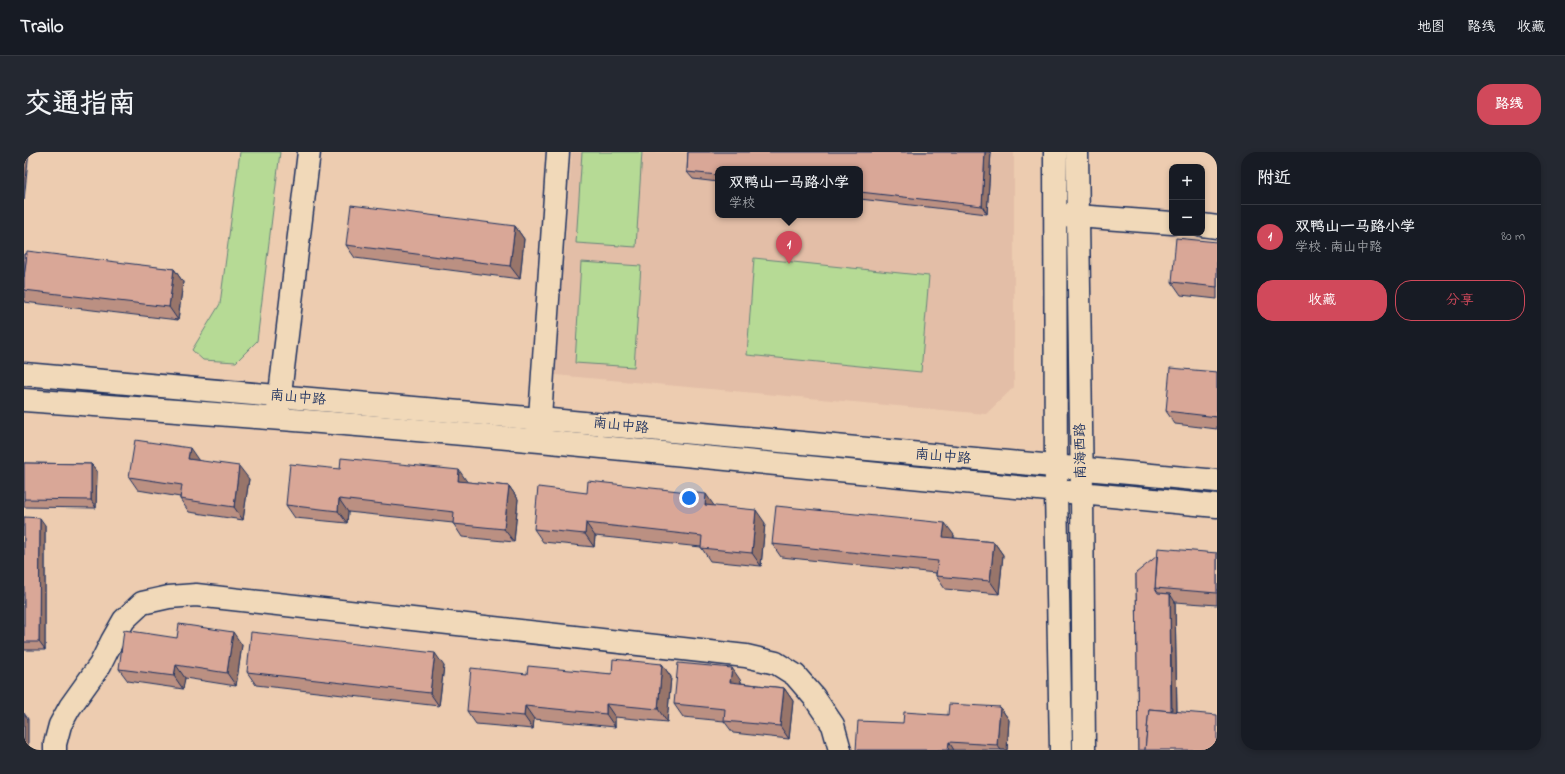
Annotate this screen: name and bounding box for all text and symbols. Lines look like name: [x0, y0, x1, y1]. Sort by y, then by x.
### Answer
text: Trailo: [20, 14, 64, 41]
text: 地图: [1417, 17, 1445, 38]
text: 路线: [1467, 17, 1495, 38]
text: 收藏: [1517, 17, 1545, 38]
button: 路线: [1477, 84, 1541, 125]
text: 交通指南: [24, 85, 136, 126]
map controls: [1169, 164, 1205, 236]
button: +: [1169, 164, 1205, 200]
popup: [715, 166, 863, 218]
text: 附近: [1257, 166, 1291, 191]
text: 双鸭山一马路小学: [729, 172, 849, 194]
text: 学校: [729, 194, 755, 213]
button: −: [1169, 200, 1205, 236]
text: 双鸭山一马路小学: [1295, 216, 1415, 238]
text: 1: [1268, 227, 1272, 246]
text: 80 m: [1501, 227, 1525, 246]
pin: 1: [776, 231, 802, 264]
text: 学校 · 南山中路: [1295, 238, 1382, 257]
button: 收藏: [1257, 280, 1387, 321]
button: 分享: [1395, 280, 1525, 321]
street label: 南山中路: [269, 385, 327, 411]
street label: 南山中路: [592, 413, 650, 439]
street label: 南海西路: [1070, 423, 1092, 479]
street label: 南山中路: [914, 444, 972, 470]
your location: [679, 488, 699, 508]

